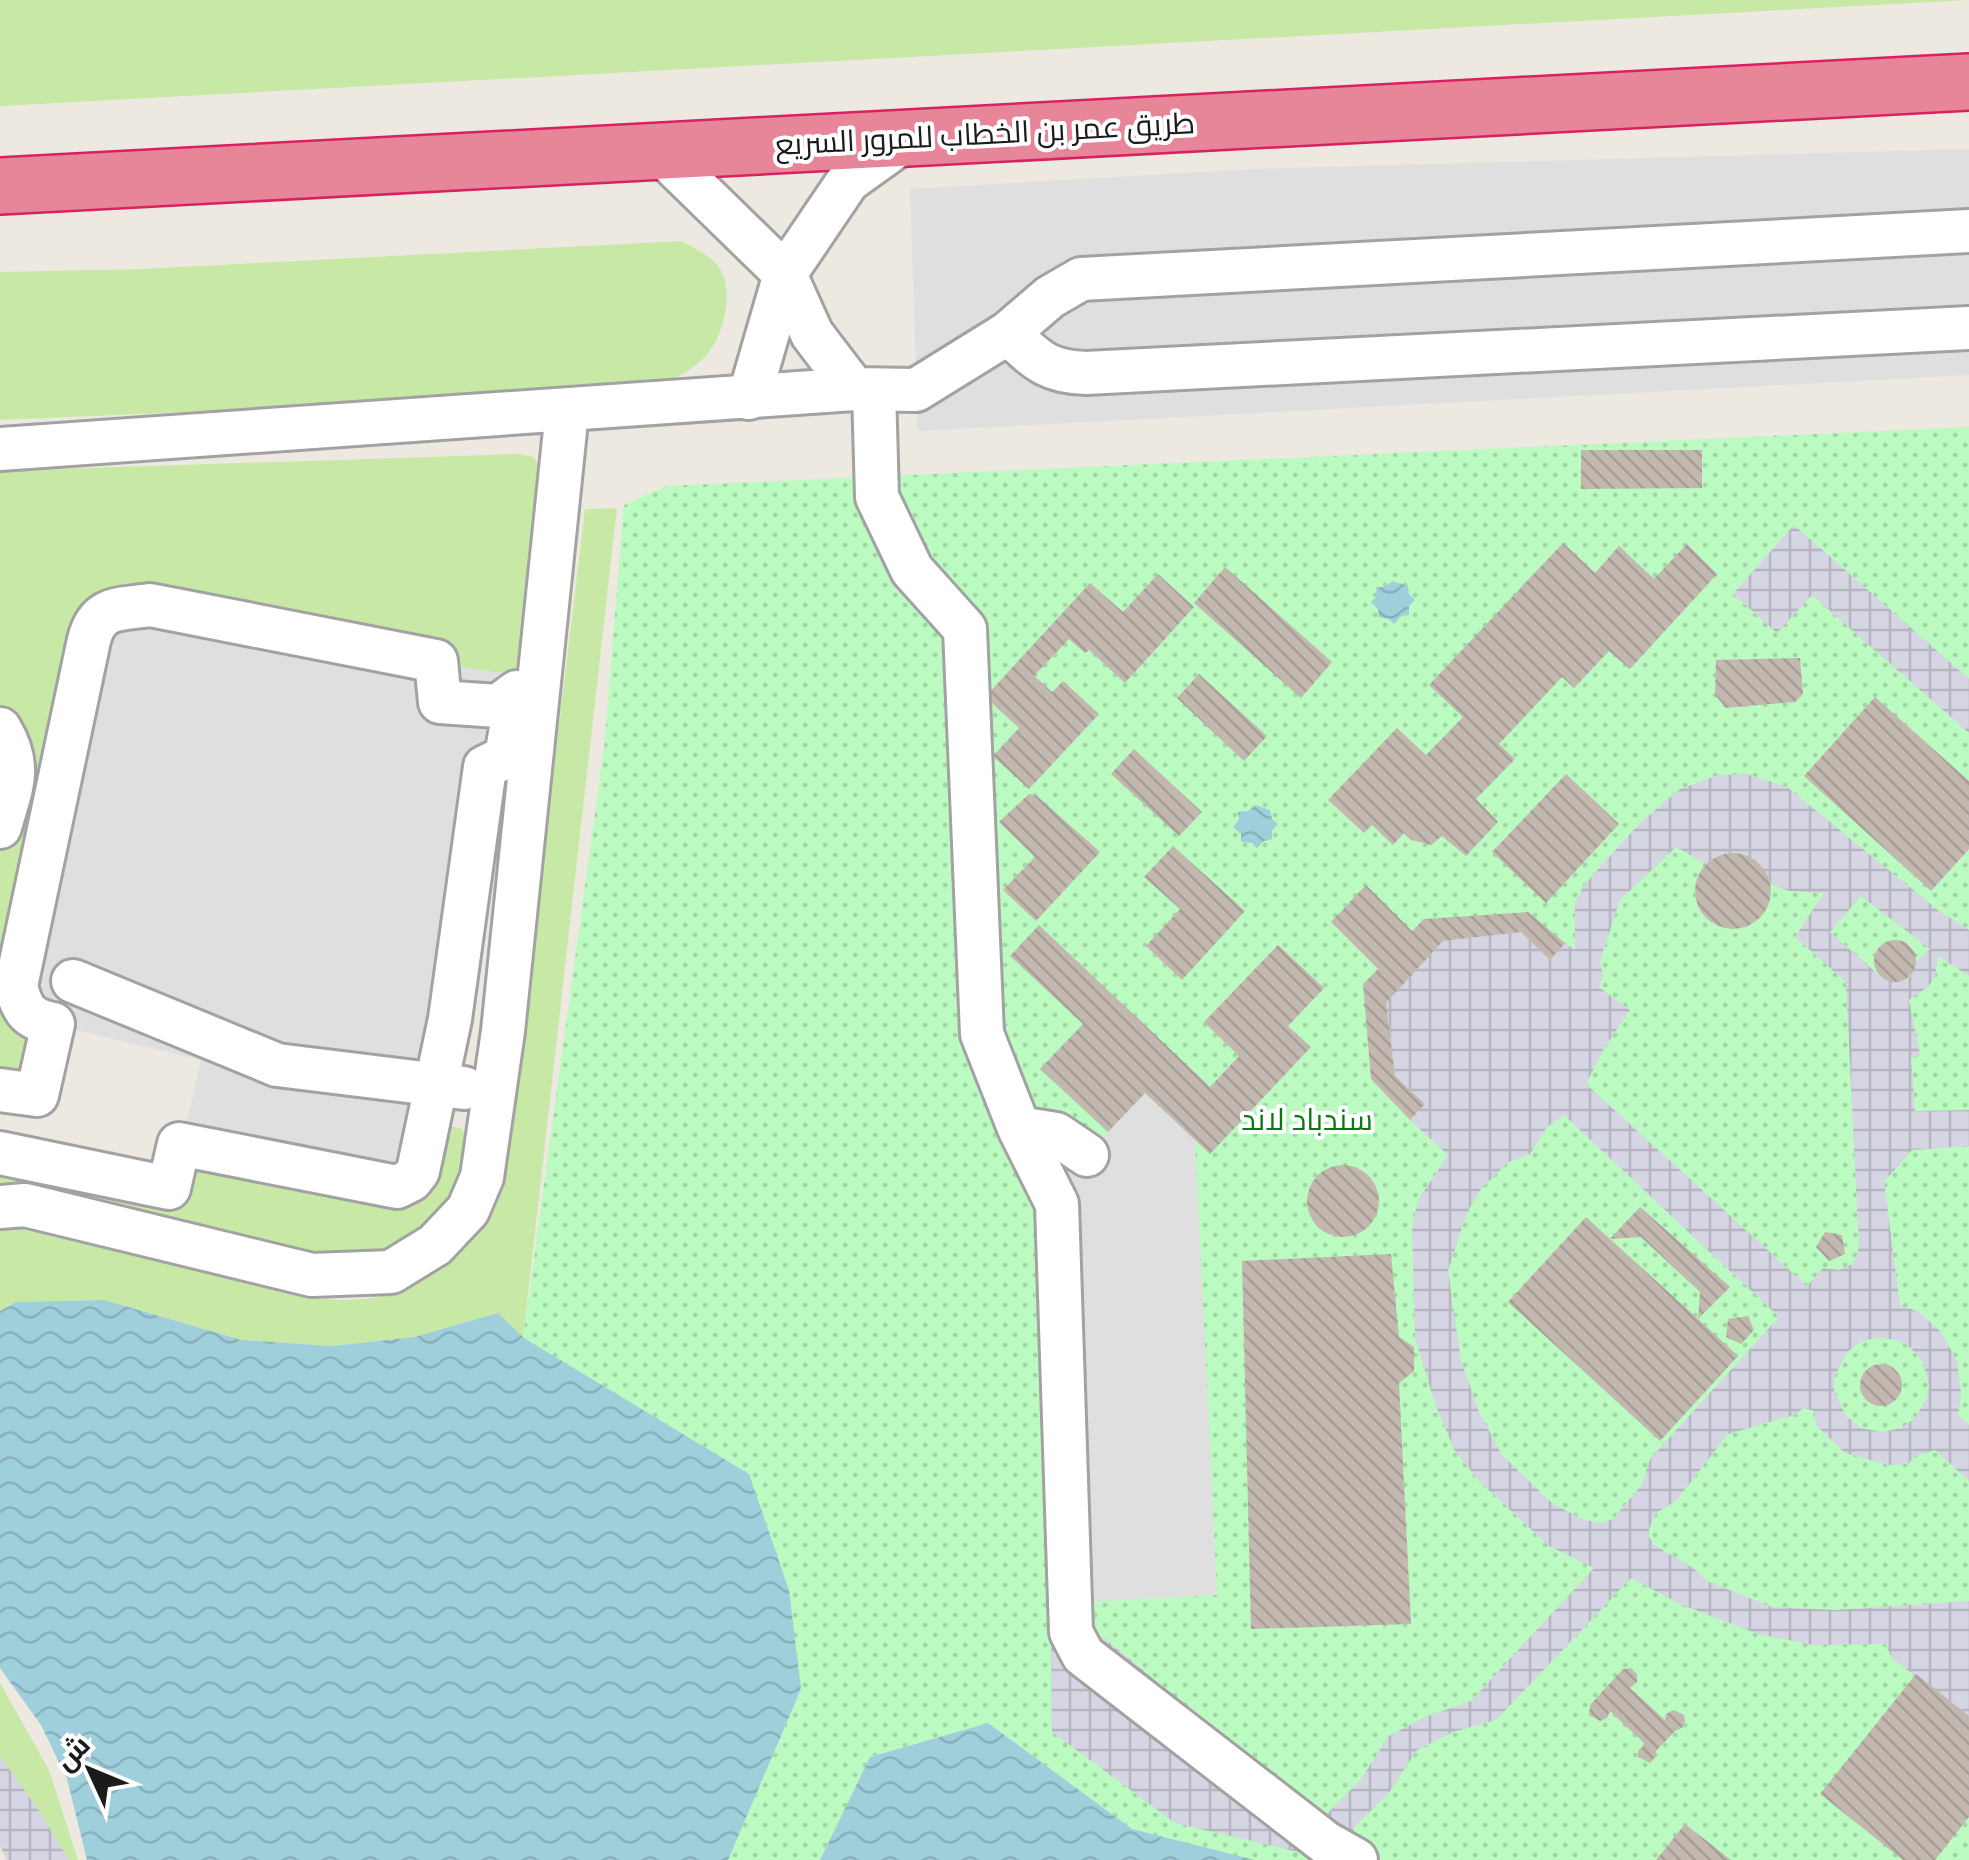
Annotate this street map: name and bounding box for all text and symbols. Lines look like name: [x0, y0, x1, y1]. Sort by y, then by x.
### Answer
street label: طريق عمر بن الخطاب للمرور السريع: [774, 105, 1196, 165]
park label: سندباد لاند: [1241, 1102, 1373, 1138]
north arrow: [40, 1720, 140, 1820]
text: ش: [48, 1729, 97, 1777]

